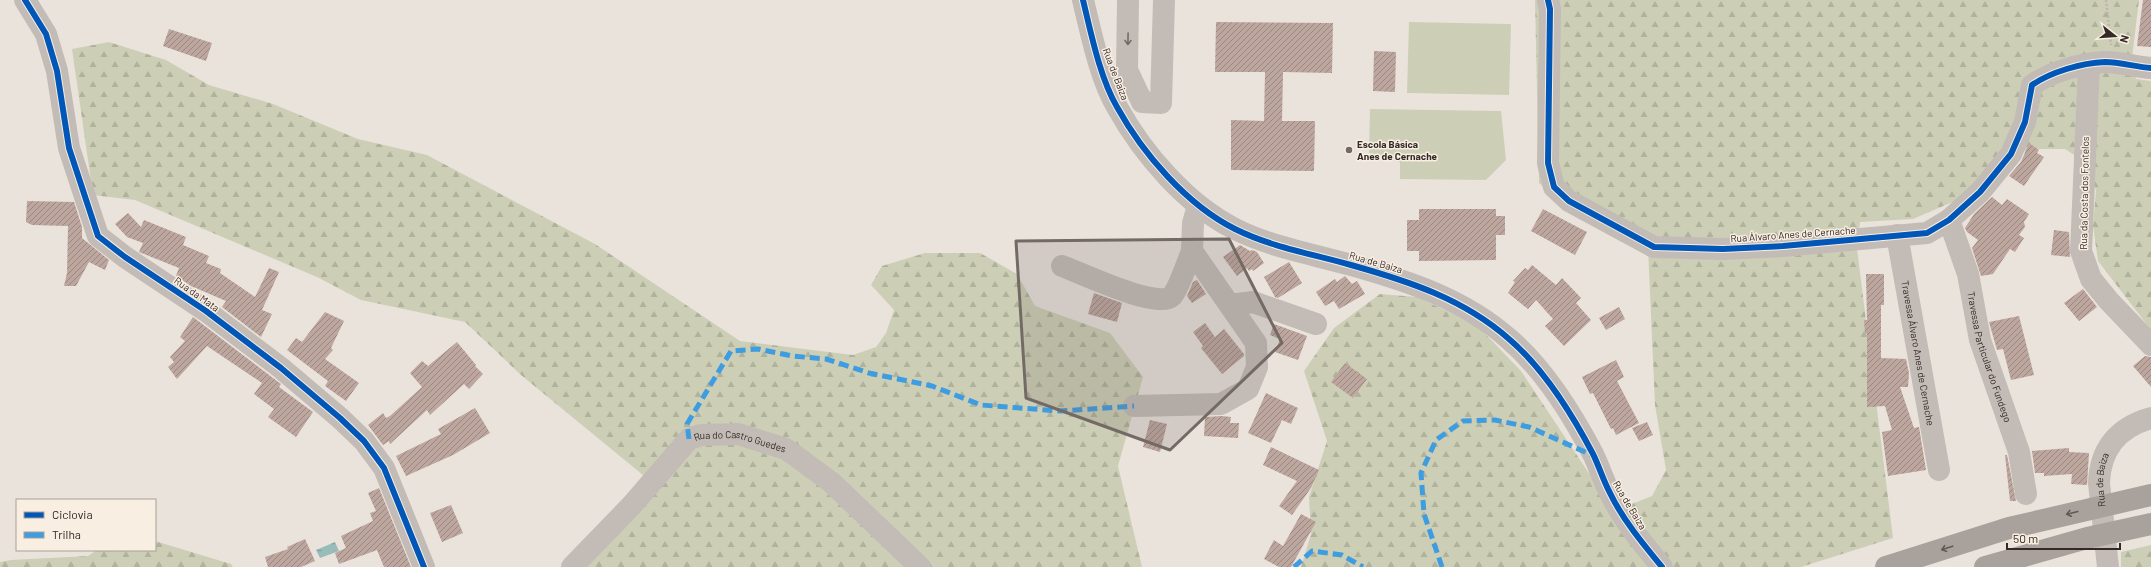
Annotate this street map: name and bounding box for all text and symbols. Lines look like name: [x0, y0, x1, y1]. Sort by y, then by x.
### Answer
north arrow: [2095, 16, 2135, 56]
one-way arrow: [1124, 32, 1131, 45]
text: N: [2118, 34, 2132, 44]
street label: Rua de Baiza: [1101, 46, 1131, 102]
street label: Rua da Costa dos Fontelos: [2077, 136, 2091, 250]
place label: Escola Básica Anes de Cernache: [1357, 138, 1438, 162]
marker: Escola Básica Anes de Cernache: [1344, 145, 1354, 155]
street label: Rua Álvaro Anes de Cernache: [1730, 224, 1856, 244]
street label: Rua de Baiza: [1348, 249, 1404, 275]
street label: Rua da Mata: [172, 274, 222, 314]
street label: Travessa Álvaro Anes de Cernache: [1899, 280, 1937, 427]
street label: Travessa Particular do Fundego: [1965, 291, 2014, 424]
street label: Rua do Castro Guedes: [692, 428, 788, 455]
street label: Rua de Baiza: [2093, 451, 2111, 507]
street label: Rua de Baiza: [1611, 478, 1649, 532]
legend: [16, 499, 156, 551]
text: Ciclovia: [52, 507, 93, 521]
one-way arrow: [2066, 509, 2079, 517]
scale bar: [2007, 525, 2120, 551]
text: Trilha: [52, 527, 81, 541]
text: 50 m: [2013, 531, 2038, 545]
one-way arrow: [1940, 545, 1953, 552]

